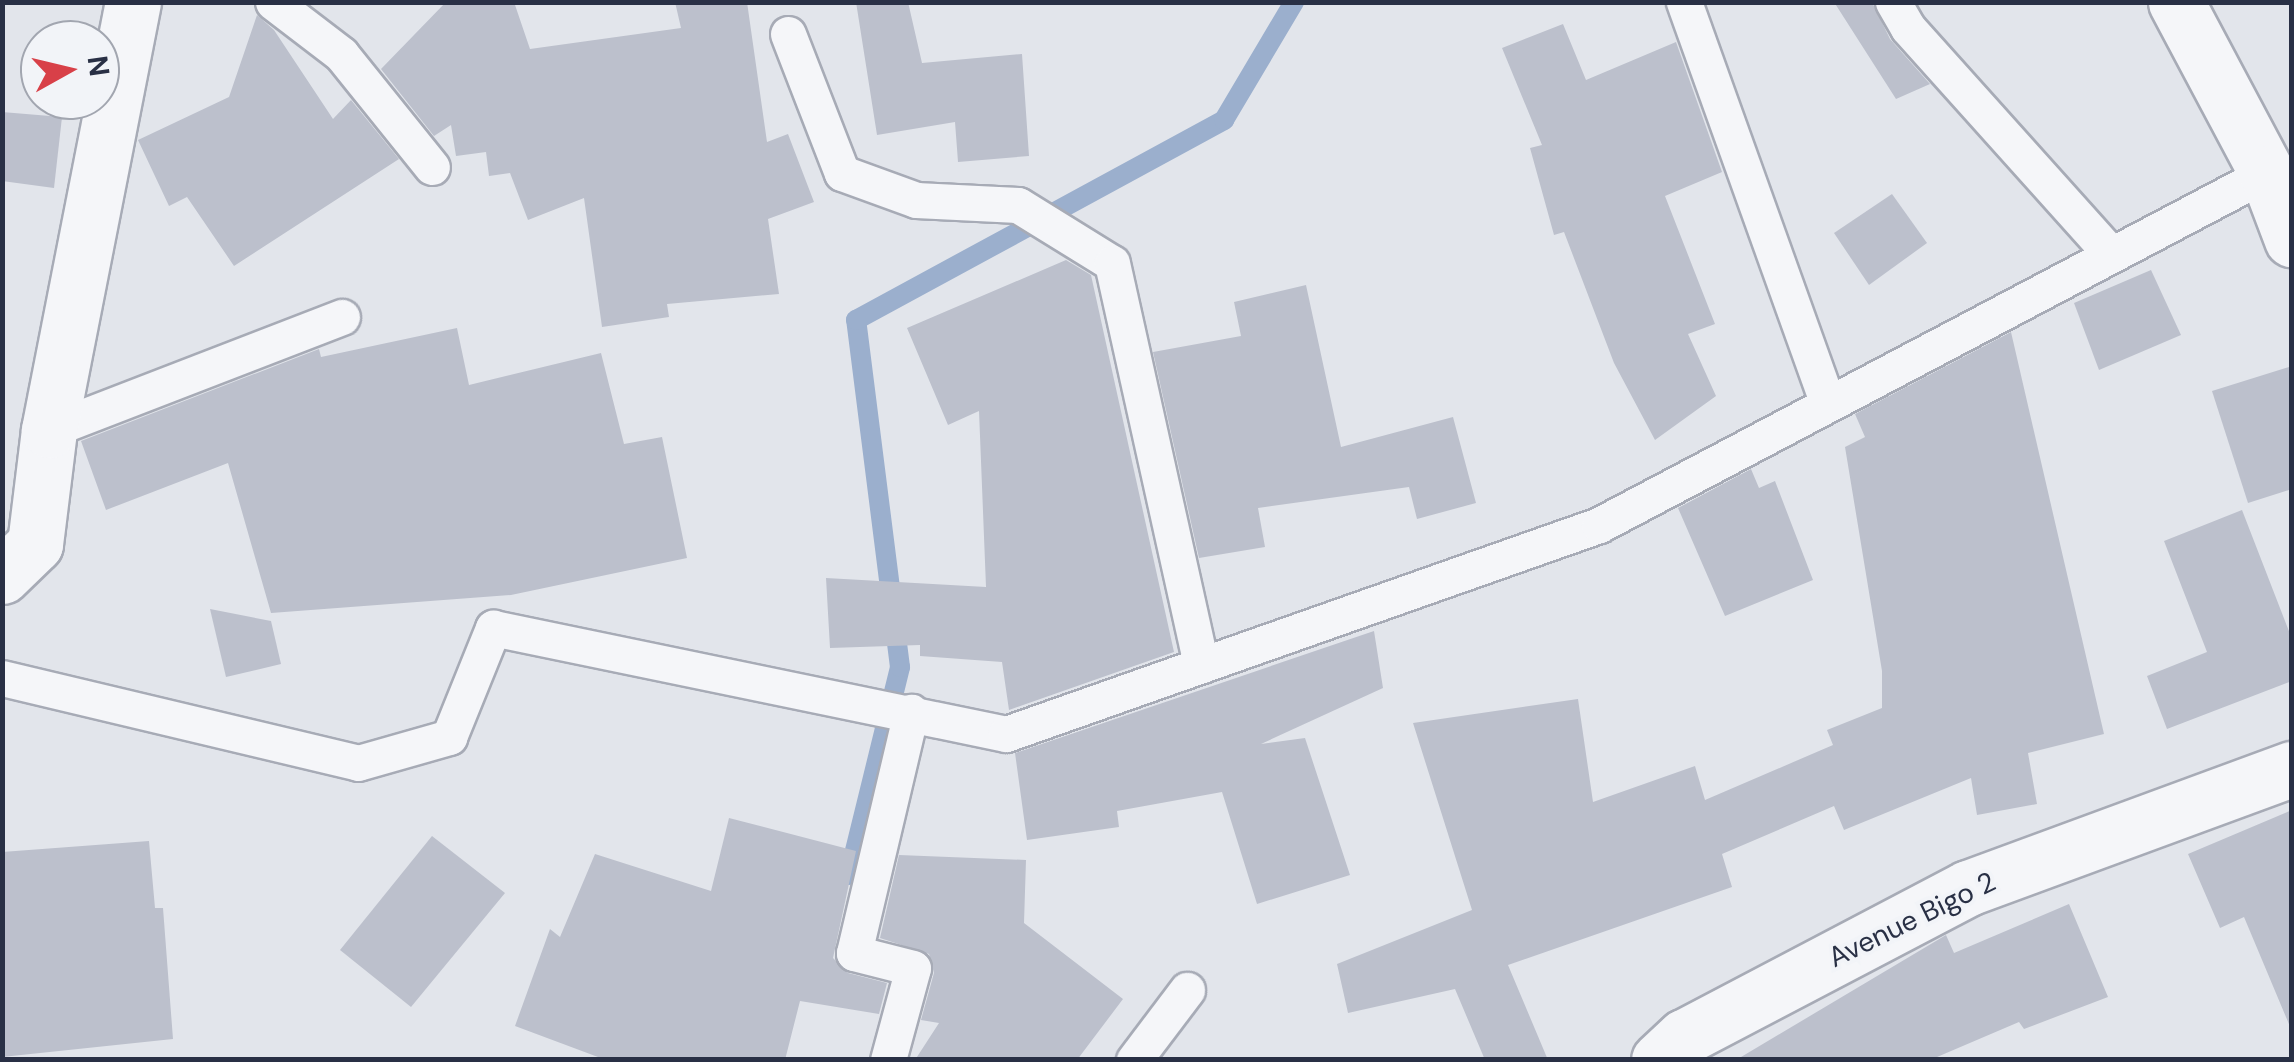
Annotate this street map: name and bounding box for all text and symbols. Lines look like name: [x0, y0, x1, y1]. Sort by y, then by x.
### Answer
north arrow: [20, 20, 120, 120]
text: N: [78, 53, 118, 79]
street label: Avenue Bigo 2: [1823, 865, 2001, 975]

